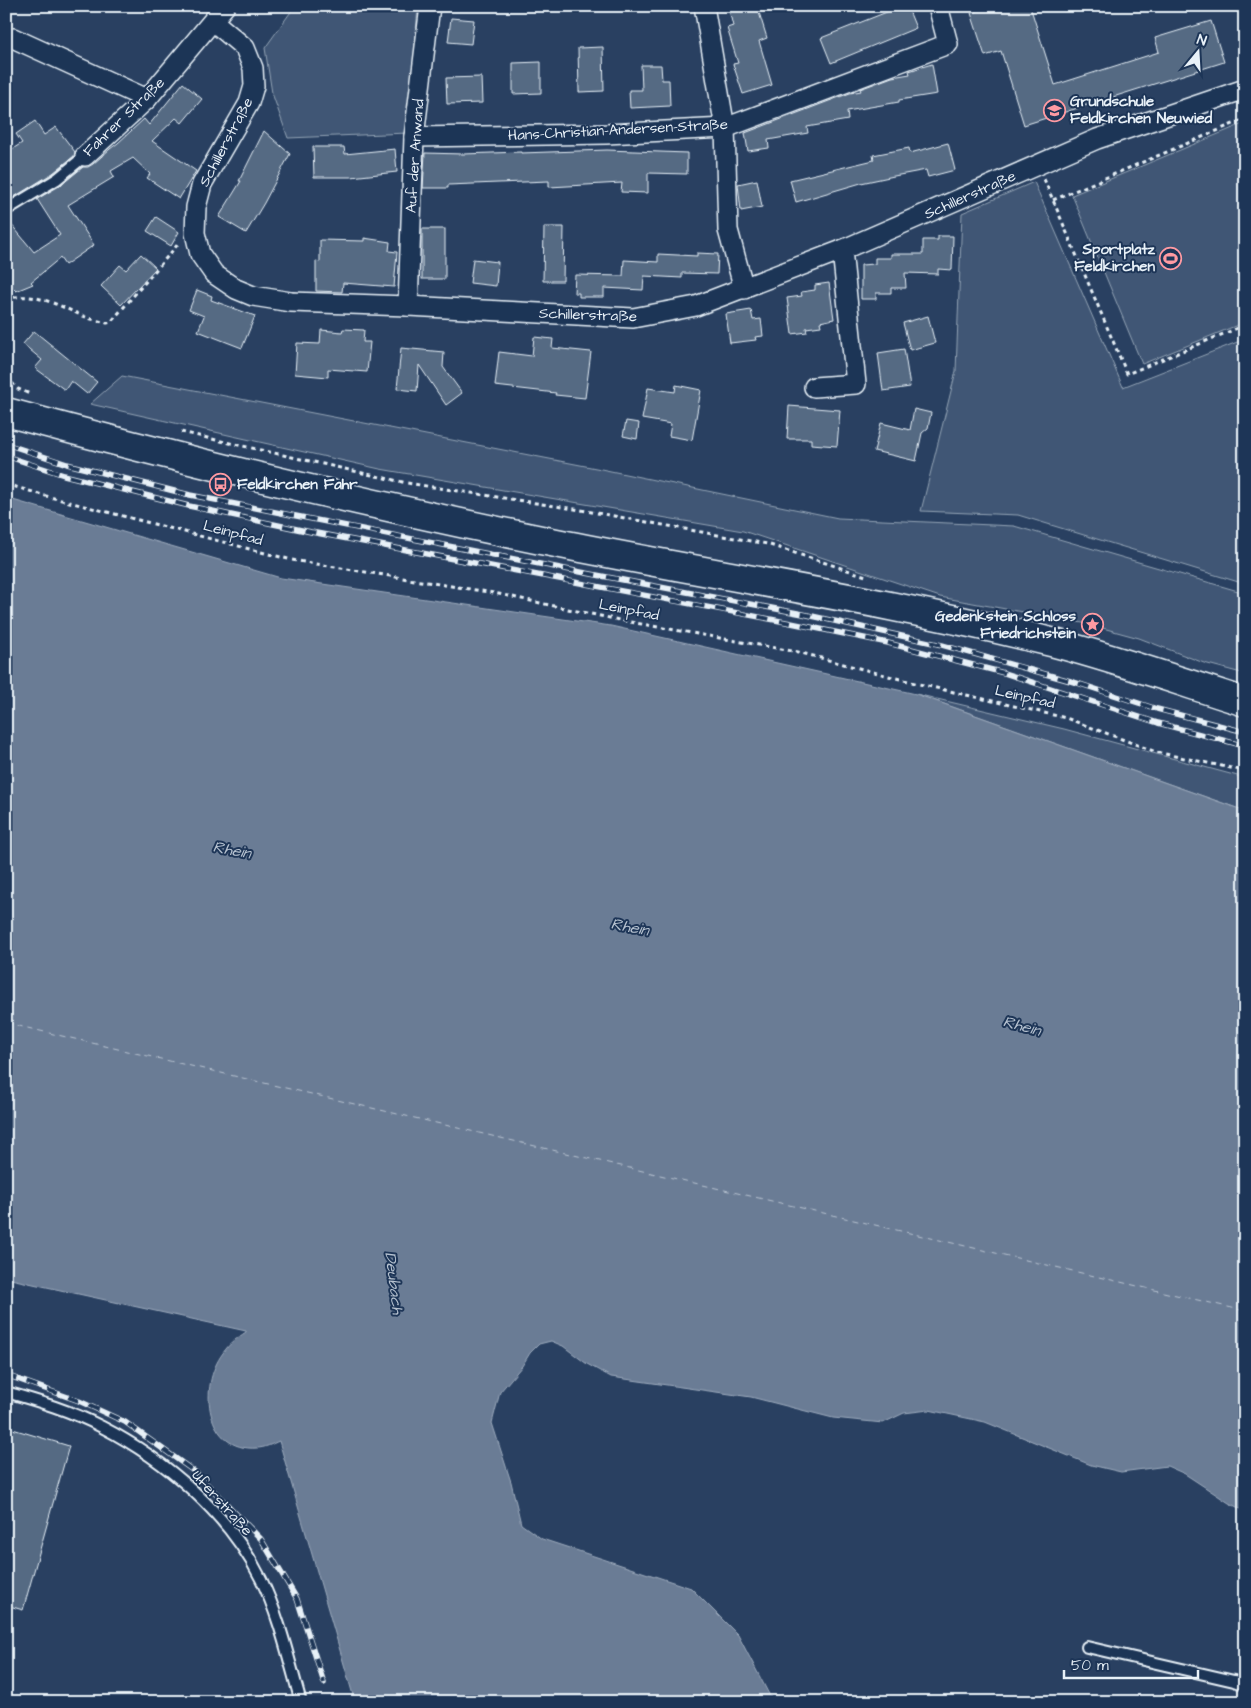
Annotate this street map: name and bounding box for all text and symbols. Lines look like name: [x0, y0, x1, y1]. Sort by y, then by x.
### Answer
north arrow: [1174, 28, 1224, 78]
text: N: [1194, 30, 1209, 52]
street label: Fahrer Straße: [78, 72, 170, 162]
place label: Grundschule Feldkirchen Neuwied: [1070, 91, 1213, 129]
street label: Schillerstraße: [194, 94, 258, 190]
street label: Auf der Anwand: [401, 98, 429, 214]
school or university icon: Grundschule Feldkirchen Neuwied: [1042, 98, 1066, 122]
street label: Hans-Christian-Andersen-Straße: [508, 114, 728, 146]
street label: Schillerstraße: [921, 165, 1019, 225]
place label: Sportplatz Feldkirchen: [1074, 239, 1156, 277]
sports icon: Sportplatz Feldkirchen: [1159, 246, 1183, 270]
street label: Schillerstraße: [539, 303, 637, 327]
bus stop icon: Feldkirchen Fahr: [209, 472, 233, 496]
place label: Feldkirchen Fahr: [237, 474, 358, 495]
street label: Leinpfad: [201, 515, 265, 551]
street label: Leinpfad: [597, 594, 661, 626]
place label: Gedenkstein Schloss Friedrichstein: [935, 606, 1076, 644]
place icon: Gedenkstein Schloss Friedrichstein: [1080, 613, 1104, 637]
street label: Leinpfad: [993, 680, 1057, 714]
water label: Rhein: [211, 836, 255, 865]
water label: Rhein: [609, 913, 653, 942]
water label: Rhein: [1001, 1010, 1045, 1042]
water label: Deubach: [379, 1251, 409, 1316]
street label: Uferstraße: [187, 1465, 257, 1541]
scale bar: [1064, 1648, 1197, 1680]
text: 50 m: [1071, 1655, 1109, 1676]

